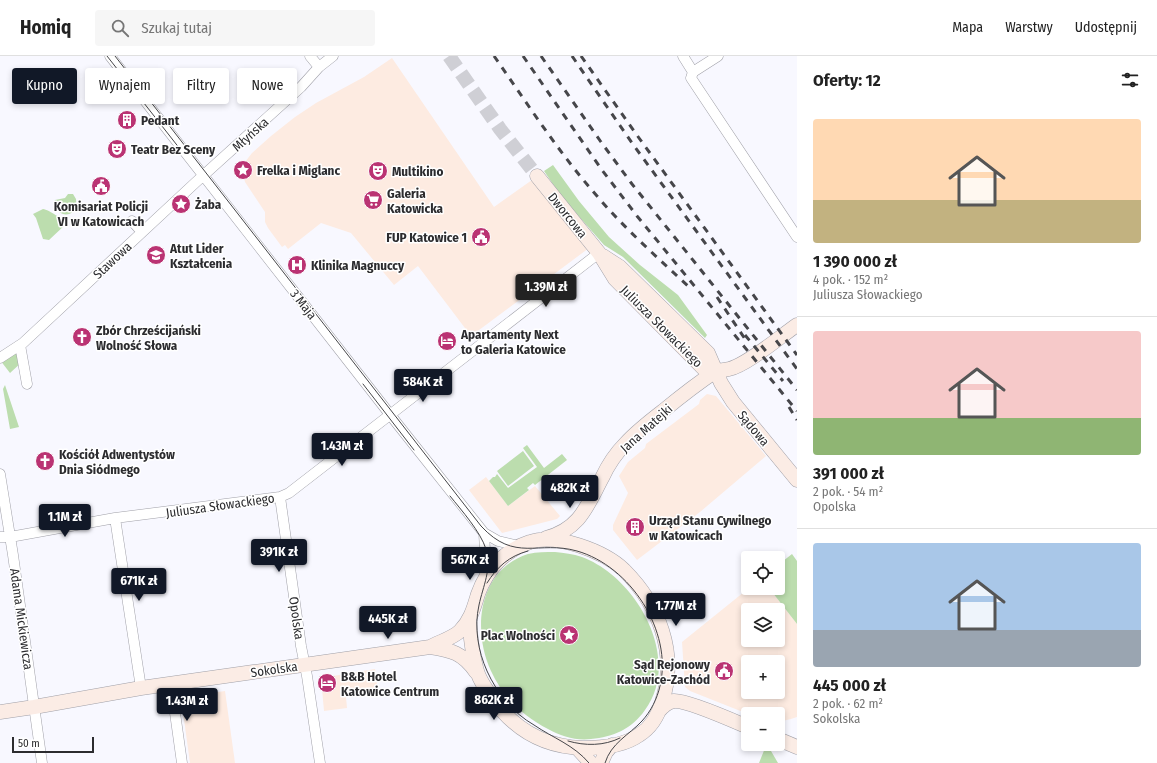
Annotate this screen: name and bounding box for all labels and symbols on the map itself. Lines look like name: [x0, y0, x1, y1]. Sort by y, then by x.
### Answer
building icon: Pedant: [116, 109, 138, 131]
place label: Pedant: [141, 113, 180, 128]
street label: Młyńska: [229, 114, 272, 154]
theatre icon: Teatr Bez Sceny: [106, 138, 128, 160]
place label: Teatr Bez Sceny: [131, 142, 216, 157]
place icon: Frelka i Miglanc: [232, 159, 254, 181]
theatre icon: Multikino: [367, 160, 389, 182]
place label: Frelka i Miglanc: [257, 163, 340, 178]
place label: Multikino: [392, 164, 443, 179]
public building icon: Komisariat Policji VI w Katowicach: [90, 175, 112, 197]
place label: Galeria Katowicka: [387, 186, 444, 216]
supermarket icon: Galeria Katowicka: [362, 189, 384, 211]
street label: Dworcowa: [545, 190, 590, 241]
place icon: Żaba: [170, 193, 192, 215]
place label: Żaba: [195, 197, 222, 212]
place label: Komisariat Policji VI w Katowicach: [54, 199, 148, 229]
public building icon: FUP Katowice 1: [470, 226, 492, 248]
place label: FUP Katowice 1: [386, 230, 467, 245]
street label: Stawowa: [90, 239, 135, 282]
place label: Atut Lider Kształcenia: [169, 241, 233, 271]
school or university icon: Atut Lider Kształcenia: [145, 244, 167, 266]
hospital icon: Klinika Magnuccy: [286, 254, 308, 276]
place label: Klinika Magnuccy: [311, 258, 405, 273]
pin: 1.39M zł: [505, 274, 587, 308]
street label: Juliusza Słowackiego: [618, 282, 706, 370]
street label: 3 Maja: [287, 286, 320, 322]
place label: Zbór Chrześcijański Wolność Słowa: [96, 323, 201, 353]
church icon: Zbór Chrześcijański Wolność Słowa: [71, 326, 93, 348]
place label: Apartamenty Next to Galeria Katowice: [460, 327, 566, 357]
hotel icon: Apartamenty Next to Galeria Katowice: [436, 330, 458, 352]
pin: 584K zł: [386, 369, 460, 403]
street label: Jana Matejki: [617, 401, 675, 456]
street label: Sądowa: [735, 408, 773, 449]
pin: 1.43M zł: [301, 433, 383, 467]
place label: Kościół Adwentystów Dnia Siódmego: [59, 447, 175, 477]
church icon: Kościół Adwentystów Dnia Siódmego: [34, 450, 56, 472]
pin: 482K zł: [533, 475, 607, 509]
street label: Juliusza Słowackiego: [165, 490, 276, 521]
pin: 1.1M zł: [28, 504, 102, 538]
place label: Urząd Stanu Cywilnego w Katowicach: [649, 513, 772, 543]
building icon: Urząd Stanu Cywilnego w Katowicach: [624, 516, 646, 538]
pin: 391K zł: [242, 539, 316, 573]
pin: 567K zł: [433, 547, 507, 581]
street label: Adama Mickiewicza: [7, 567, 36, 671]
pin: 671K zł: [102, 568, 176, 602]
pin: 1.77M zł: [635, 593, 717, 627]
street label: Opolska: [286, 596, 307, 640]
pin: 445K zł: [351, 606, 425, 640]
place icon: Plac Wolności: [558, 624, 580, 646]
place label: Plac Wolności: [481, 628, 555, 643]
place label: Sąd Rejonowy Katowice-Zachód: [617, 657, 711, 687]
street label: Sokolska: [250, 659, 299, 680]
public building icon: Sąd Rejonowy Katowice-Zachód: [713, 660, 735, 682]
place label: B&B Hotel Katowice Centrum: [341, 669, 439, 699]
hotel icon: B&B Hotel Katowice Centrum: [316, 672, 338, 694]
pin: 862K zł: [457, 687, 531, 721]
pin: 1.43M zł: [146, 688, 228, 722]
scale bar: [12, 735, 94, 754]

